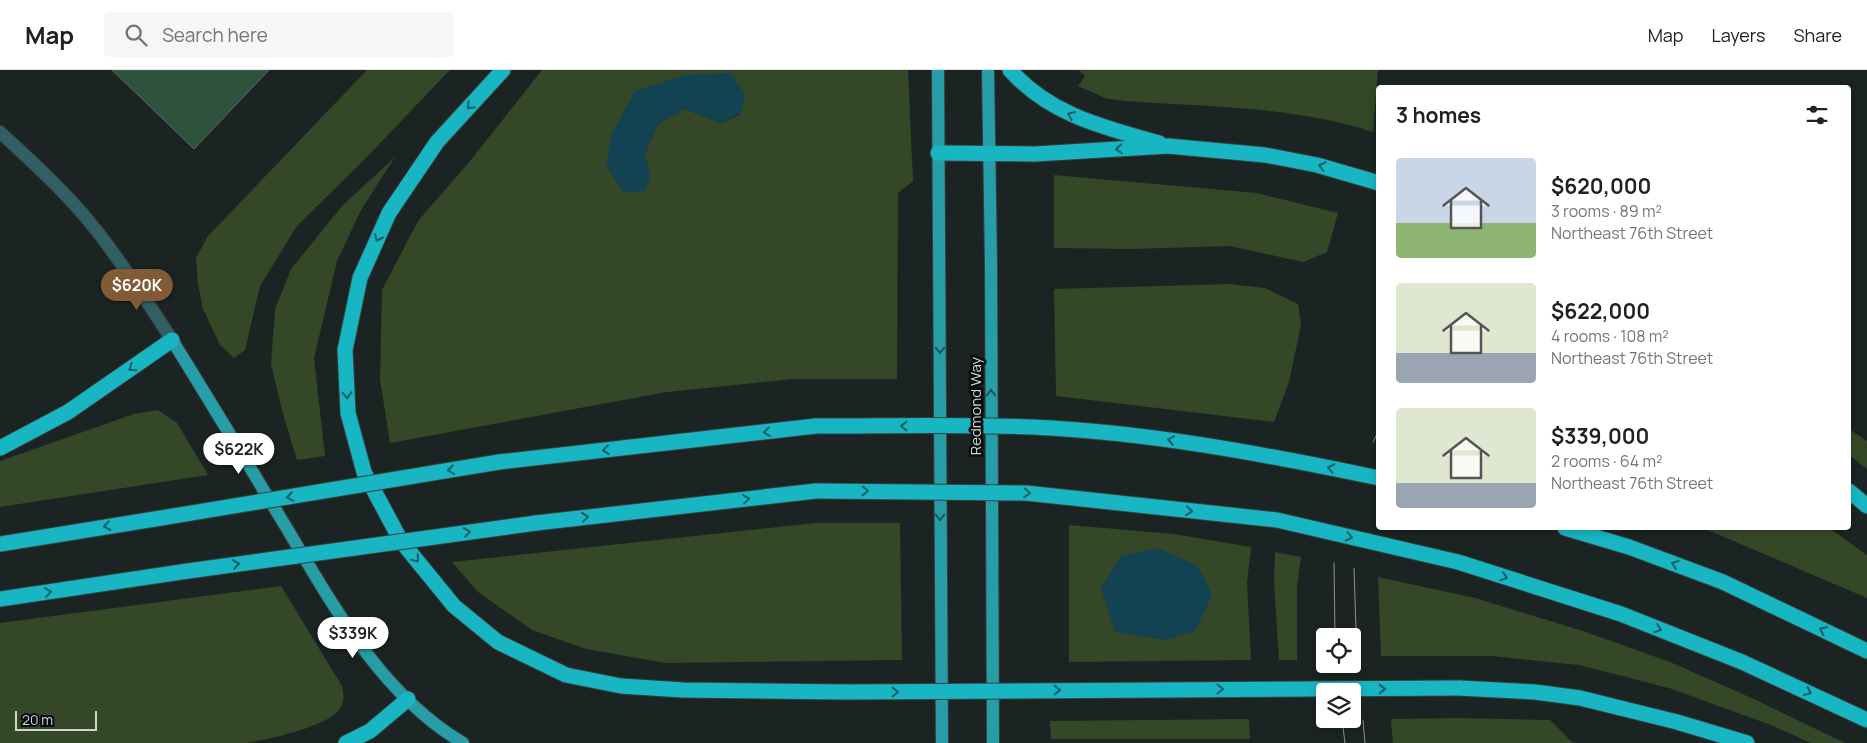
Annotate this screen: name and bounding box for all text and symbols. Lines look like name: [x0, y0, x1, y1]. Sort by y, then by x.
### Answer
search box: [104, 12, 454, 57]
text: Map: [25, 18, 74, 51]
icon: search: [122, 21, 150, 49]
text: Search here: [162, 22, 268, 48]
text: Map: [1648, 23, 1683, 47]
text: Layers: [1711, 23, 1765, 47]
text: Share: [1793, 23, 1842, 47]
one-way arrow: [467, 100, 476, 109]
text: 3 homes: [1396, 101, 1481, 129]
icon: filters: [1803, 101, 1831, 129]
one-way arrow: [1067, 110, 1076, 121]
one-way arrow: [1115, 144, 1123, 155]
one-way arrow: [1318, 161, 1327, 172]
text: $620,000: [1551, 172, 1651, 200]
icon: home: [1436, 178, 1496, 238]
text: 3 rooms · 89 m²: [1551, 200, 1662, 222]
text: Northeast 76th Street: [1551, 222, 1713, 244]
one-way arrow: [374, 233, 384, 242]
pin: $620K: [102, 268, 172, 311]
text: $620K: [112, 274, 162, 296]
text: $622,000: [1551, 297, 1650, 325]
icon: home: [1436, 303, 1496, 363]
text: 4 rooms · 108 m²: [1551, 325, 1669, 347]
one-way arrow: [934, 346, 945, 354]
text: Northeast 76th Street: [1551, 347, 1713, 369]
street label: Redmond Way: [965, 357, 986, 455]
one-way arrow: [129, 362, 138, 371]
one-way arrow: [986, 388, 996, 396]
one-way arrow: [342, 392, 352, 400]
one-way arrow: [900, 421, 908, 431]
text: $339,000: [1551, 422, 1649, 450]
one-way arrow: [763, 426, 771, 437]
icon: home: [1436, 428, 1496, 488]
pin: $622K: [204, 432, 274, 475]
one-way arrow: [1167, 435, 1175, 446]
text: $622K: [214, 438, 264, 460]
one-way arrow: [601, 444, 609, 455]
text: 2 rooms · 64 m²: [1551, 450, 1662, 472]
one-way arrow: [1327, 463, 1335, 474]
one-way arrow: [446, 465, 455, 475]
text: Northeast 76th Street: [1551, 472, 1713, 494]
one-way arrow: [862, 486, 869, 496]
one-way arrow: [1024, 488, 1032, 499]
one-way arrow: [286, 491, 295, 501]
one-way arrow: [742, 494, 750, 505]
one-way arrow: [1185, 505, 1193, 516]
one-way arrow: [581, 512, 589, 523]
one-way arrow: [935, 514, 945, 521]
one-way arrow: [103, 521, 111, 531]
one-way arrow: [462, 528, 471, 538]
one-way arrow: [1345, 531, 1354, 542]
one-way arrow: [410, 553, 419, 562]
one-way arrow: [232, 560, 241, 570]
one-way arrow: [1671, 560, 1680, 570]
one-way arrow: [1499, 572, 1508, 582]
one-way arrow: [45, 587, 53, 598]
pin: $339K: [318, 616, 388, 659]
text: $339K: [329, 622, 377, 644]
one-way arrow: [1653, 623, 1662, 633]
one-way arrow: [1819, 626, 1828, 636]
map controls: [1316, 628, 1361, 728]
button: locate: [1316, 628, 1361, 673]
button: layers: [1316, 683, 1361, 728]
one-way arrow: [1216, 684, 1224, 694]
one-way arrow: [1378, 684, 1386, 694]
one-way arrow: [1053, 685, 1061, 696]
one-way arrow: [1803, 686, 1812, 697]
one-way arrow: [891, 687, 899, 697]
scale bar: [15, 708, 98, 731]
text: 20 m: [22, 710, 53, 729]

